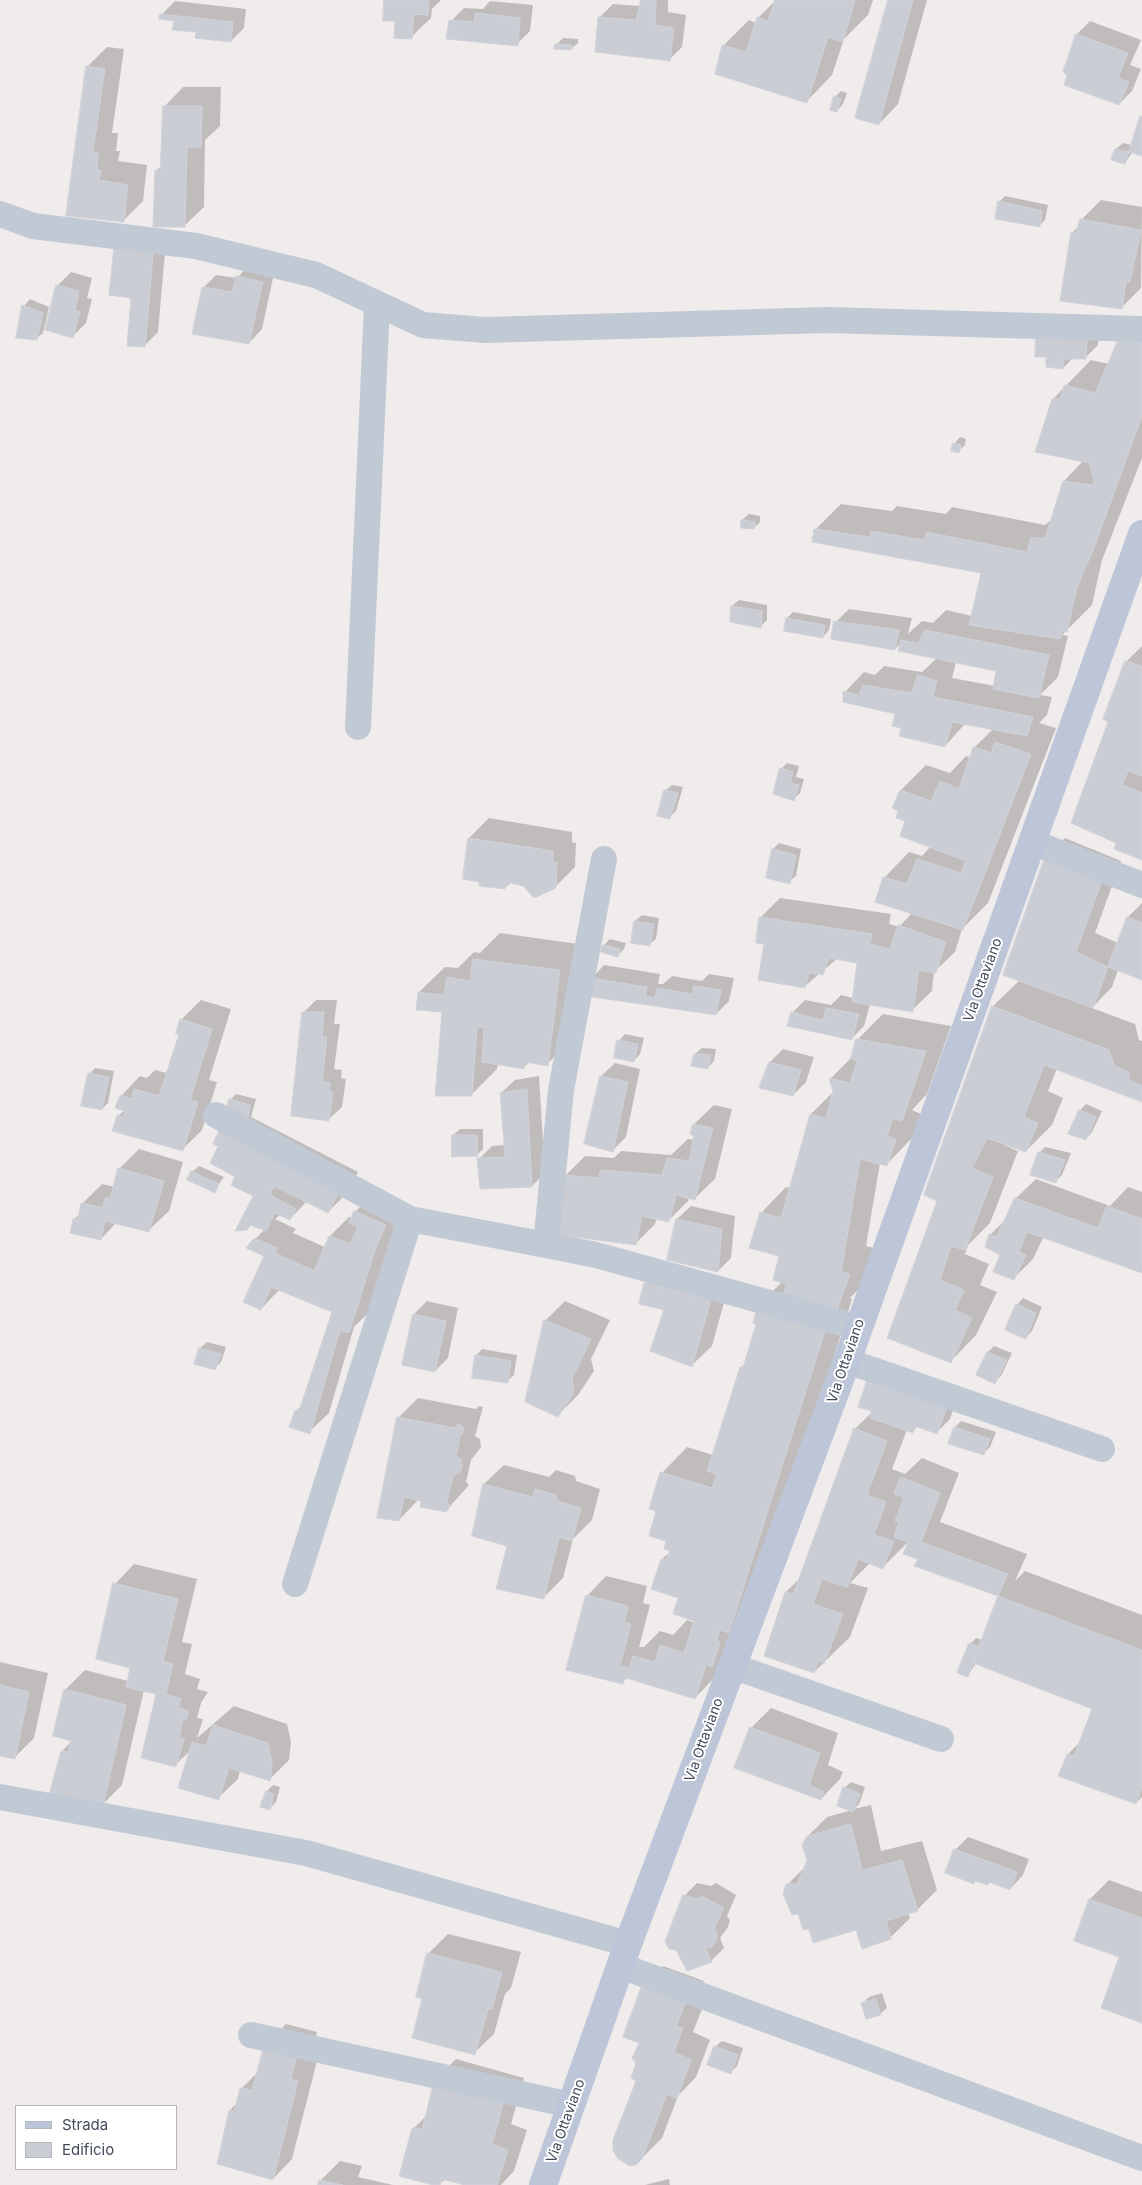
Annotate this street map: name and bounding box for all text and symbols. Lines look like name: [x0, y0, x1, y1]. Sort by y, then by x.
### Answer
street label: Via Ottaviano: [960, 936, 1006, 1024]
street label: Via Ottaviano: [824, 1317, 868, 1405]
street label: Via Ottaviano: [681, 1696, 727, 1784]
street label: Via Ottaviano: [543, 2077, 589, 2165]
legend: [15, 2105, 178, 2170]
text: Strada: [62, 2115, 108, 2134]
text: Edificio: [62, 2140, 114, 2159]

